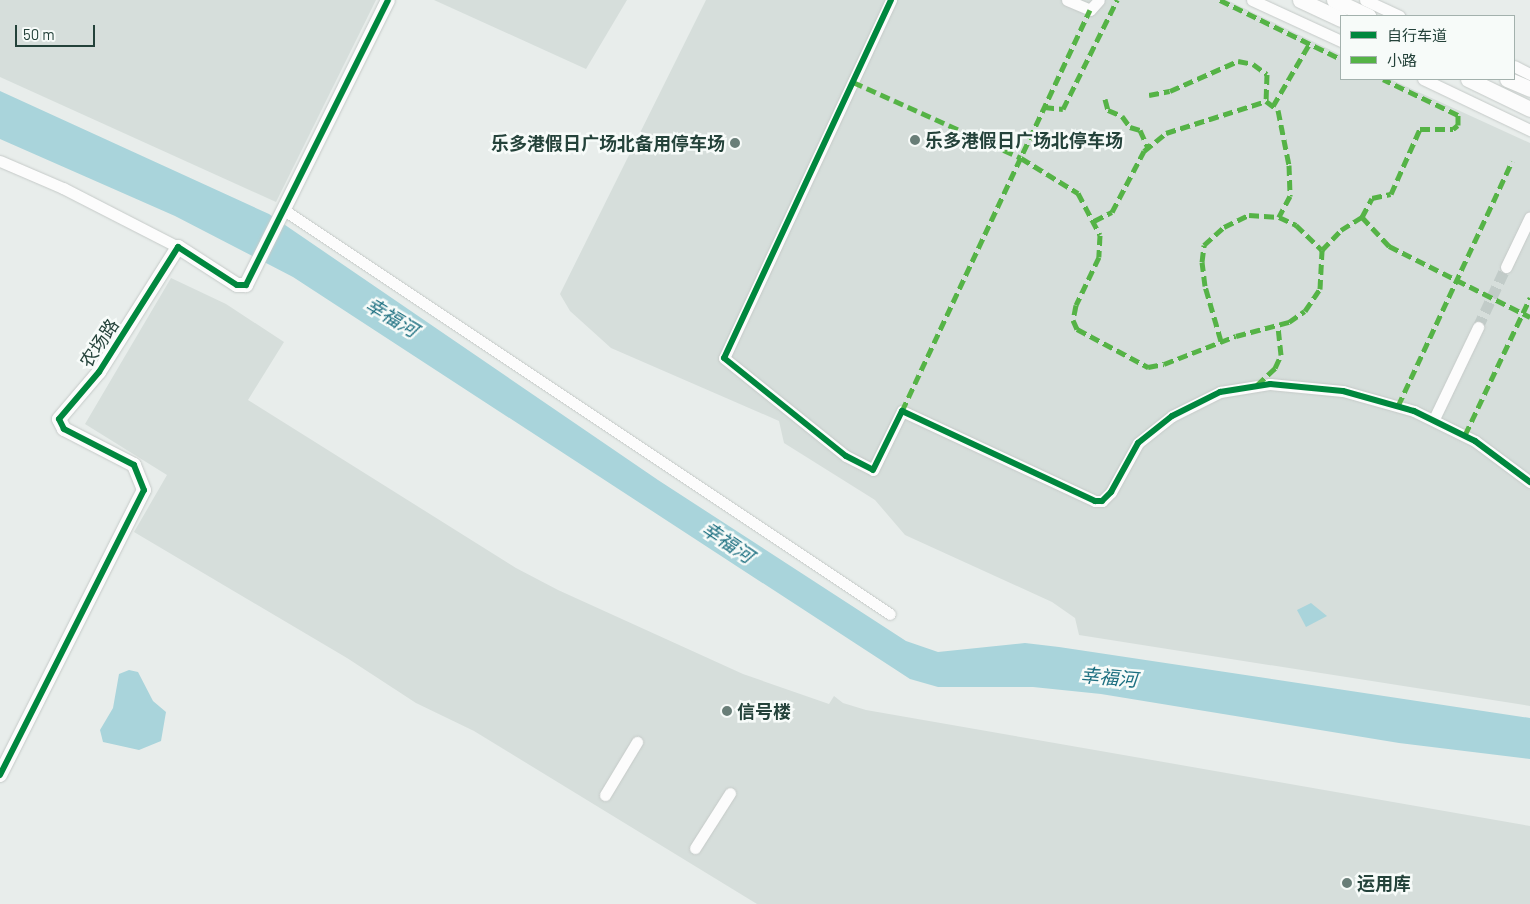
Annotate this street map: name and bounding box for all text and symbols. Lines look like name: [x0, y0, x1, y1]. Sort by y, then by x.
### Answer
scale bar: [18, 15, 98, 47]
legend: [1340, 15, 1515, 80]
text: 50 m: [23, 25, 55, 43]
text: 自行车道: [1387, 26, 1447, 44]
text: 小路: [1387, 51, 1417, 69]
place label: 乐多港假日广场北停车场: [925, 129, 1123, 151]
place label: 乐多港假日广场北备用停车场: [491, 132, 725, 154]
marker: 乐多港假日广场北停车场: [909, 134, 921, 146]
marker: 乐多港假日广场北备用停车场: [729, 137, 741, 149]
water label: 幸福河: [362, 293, 422, 341]
street label: 农场路: [75, 315, 123, 371]
water label: 幸福河: [698, 517, 758, 567]
water label: 幸福河: [1080, 663, 1138, 691]
place label: 信号楼: [737, 700, 791, 722]
marker: 信号楼: [721, 705, 733, 717]
place label: 运用库: [1357, 872, 1411, 894]
marker: 运用库: [1341, 877, 1353, 889]

